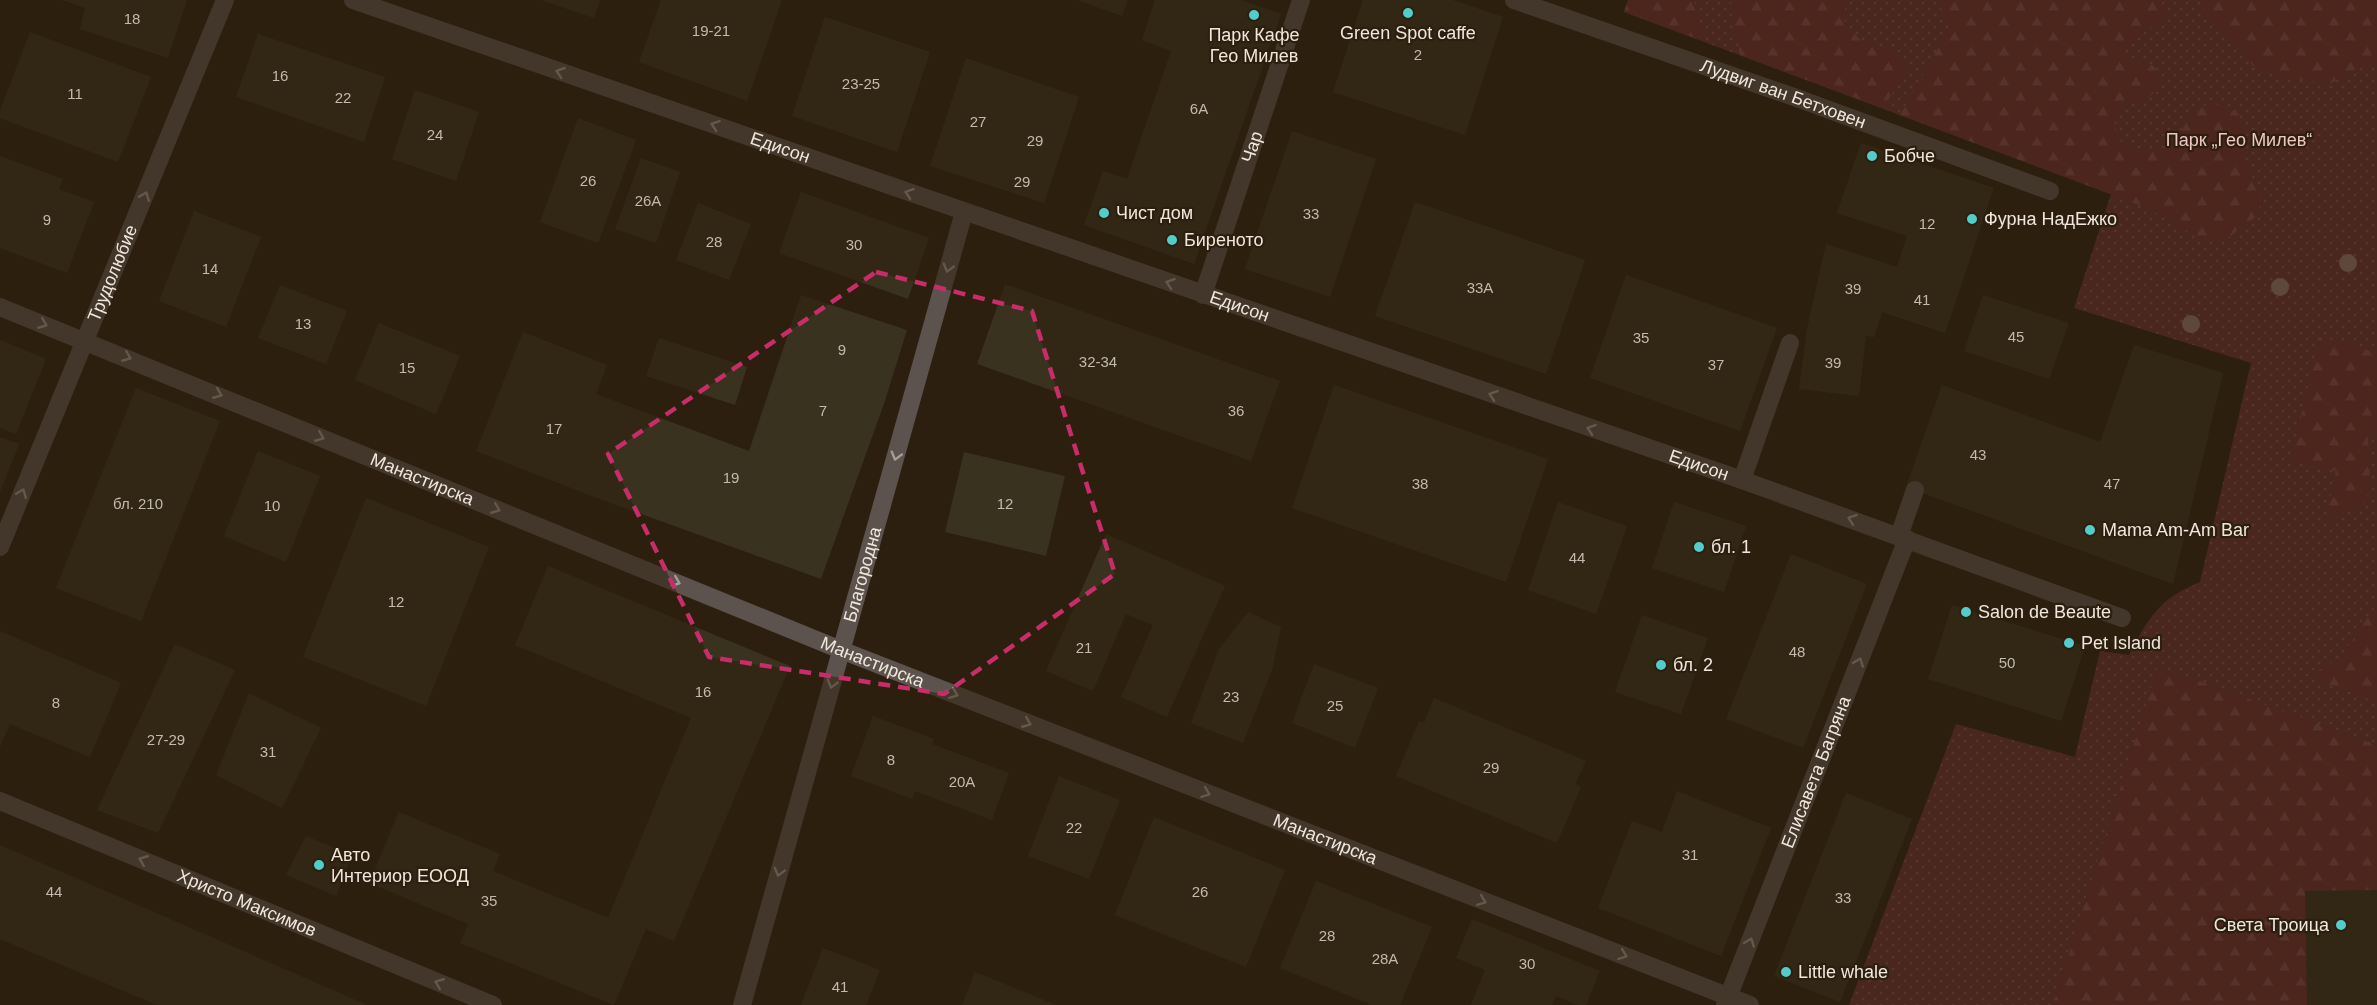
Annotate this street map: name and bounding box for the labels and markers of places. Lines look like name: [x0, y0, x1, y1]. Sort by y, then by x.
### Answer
marker: Green Spot caffe: [1401, 6, 1415, 20]
marker: Парк Кафе Гео Милев: [1247, 8, 1261, 22]
place label: Green Spot caffe: [1340, 23, 1476, 43]
place label: Парк Кафе Гео Милев: [1208, 25, 1300, 66]
place label: Бобче: [1884, 146, 1935, 166]
marker: Бобче: [1865, 149, 1879, 163]
place label: Чист дом: [1116, 203, 1193, 223]
marker: Чист дом: [1097, 206, 1111, 220]
place label: Фурна НадЕжко: [1984, 209, 2117, 229]
marker: Фурна НадЕжко: [1965, 212, 1979, 226]
place label: Биреното: [1184, 230, 1264, 250]
marker: Биреното: [1165, 233, 1179, 247]
place label: Mama Am-Am Bar: [2102, 520, 2249, 540]
marker: Mama Am-Am Bar: [2083, 523, 2097, 537]
place label: бл. 1: [1711, 537, 1751, 557]
marker: бл. 1: [1692, 540, 1706, 554]
place label: Salon de Beaute: [1978, 602, 2111, 622]
marker: Salon de Beaute: [1959, 605, 1973, 619]
place label: Pet Island: [2081, 633, 2161, 653]
marker: Pet Island: [2062, 636, 2076, 650]
place label: бл. 2: [1673, 655, 1713, 675]
marker: бл. 2: [1654, 658, 1668, 672]
place label: Авто Интериор ЕООД: [331, 845, 469, 886]
marker: Авто Интериор ЕООД: [312, 858, 326, 872]
place label: Света Троица: [2214, 915, 2330, 935]
marker: Света Троица: [2334, 918, 2348, 932]
place label: Little whale: [1798, 962, 1888, 982]
marker: Little whale: [1779, 965, 1793, 979]

